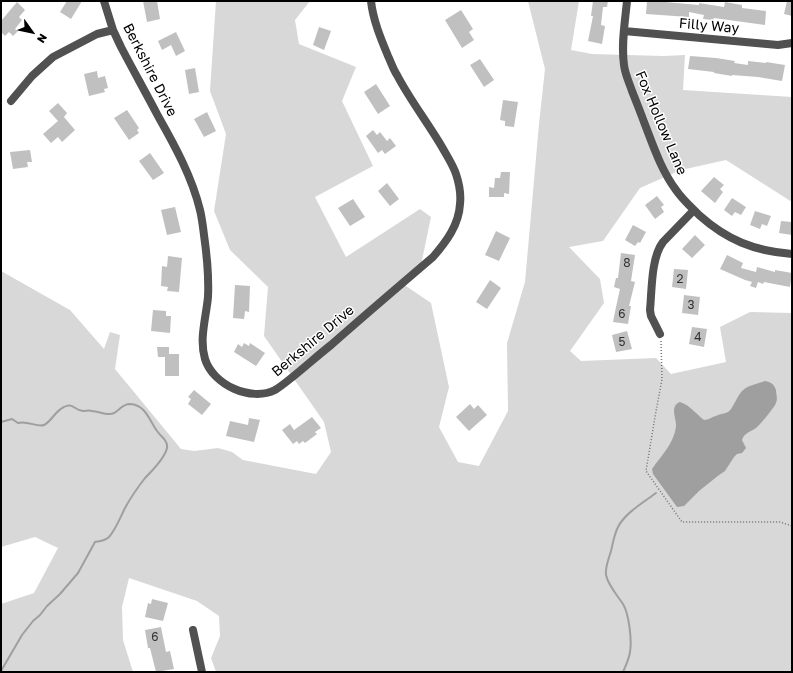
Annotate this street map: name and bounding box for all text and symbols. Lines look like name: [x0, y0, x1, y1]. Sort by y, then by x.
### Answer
north arrow: [12, 12, 52, 52]
street label: Filly Way: [678, 15, 740, 37]
street label: Berkshire Drive: [119, 21, 181, 119]
text: N: [35, 32, 50, 46]
street label: Fox Hollow Lane: [632, 69, 690, 177]
house number: 8: [623, 256, 631, 270]
house number: 2: [677, 272, 683, 286]
house number: 3: [687, 298, 695, 312]
street label: Berkshire Drive: [268, 302, 358, 380]
house number: 6: [618, 307, 626, 321]
house number: 4: [694, 330, 702, 344]
house number: 5: [619, 335, 625, 349]
house number: 6: [151, 630, 159, 644]

